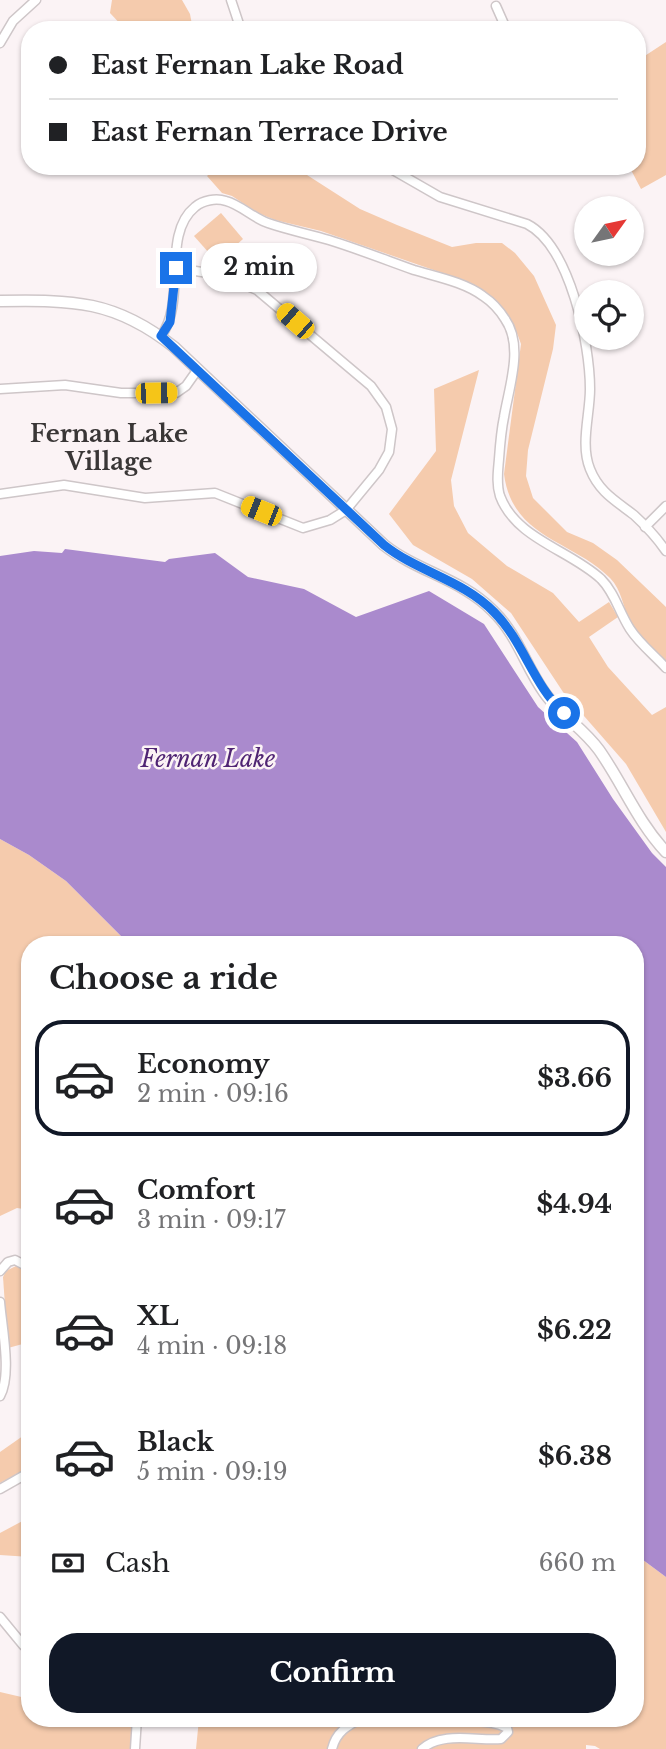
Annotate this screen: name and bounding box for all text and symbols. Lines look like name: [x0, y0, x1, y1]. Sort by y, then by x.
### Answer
text: East Fernan Lake Road: [91, 49, 404, 81]
text: East Fernan Terrace Drive: [91, 116, 448, 148]
north arrow: [574, 196, 644, 266]
map controls: [574, 196, 644, 350]
callout: 2 min: [200, 244, 316, 292]
route end: [160, 252, 192, 284]
text: 2 min: [223, 253, 295, 281]
button: locate: [574, 280, 644, 350]
car: [273, 299, 318, 343]
car: [135, 382, 178, 404]
district label: Fernan Lake Village: [30, 419, 188, 476]
car: [238, 493, 285, 529]
route start: [548, 697, 580, 729]
water label: Fernan Lake: [140, 745, 276, 773]
text: Choose a ride: [49, 958, 278, 998]
icon: car: [53, 1047, 116, 1110]
text: Economy: [137, 1048, 270, 1080]
text: $3.66: [537, 1062, 612, 1094]
text: 2 min · 09:16: [137, 1080, 289, 1108]
icon: car: [53, 1173, 116, 1236]
text: Comfort: [137, 1174, 255, 1206]
text: $4.94: [536, 1188, 612, 1220]
text: 3 min · 09:17: [137, 1206, 285, 1234]
icon: car: [53, 1299, 116, 1362]
text: XL: [137, 1300, 179, 1332]
text: $6.22: [537, 1314, 612, 1346]
text: 4 min · 09:18: [137, 1332, 287, 1360]
icon: car: [53, 1425, 116, 1488]
text: Black: [137, 1426, 214, 1458]
text: $6.38: [538, 1440, 612, 1472]
text: 5 min · 09:19: [137, 1458, 288, 1486]
icon: cash: [49, 1544, 87, 1582]
text: Cash: [105, 1547, 170, 1579]
text: 660 m: [539, 1549, 616, 1577]
button: Confirm: [49, 1633, 616, 1713]

